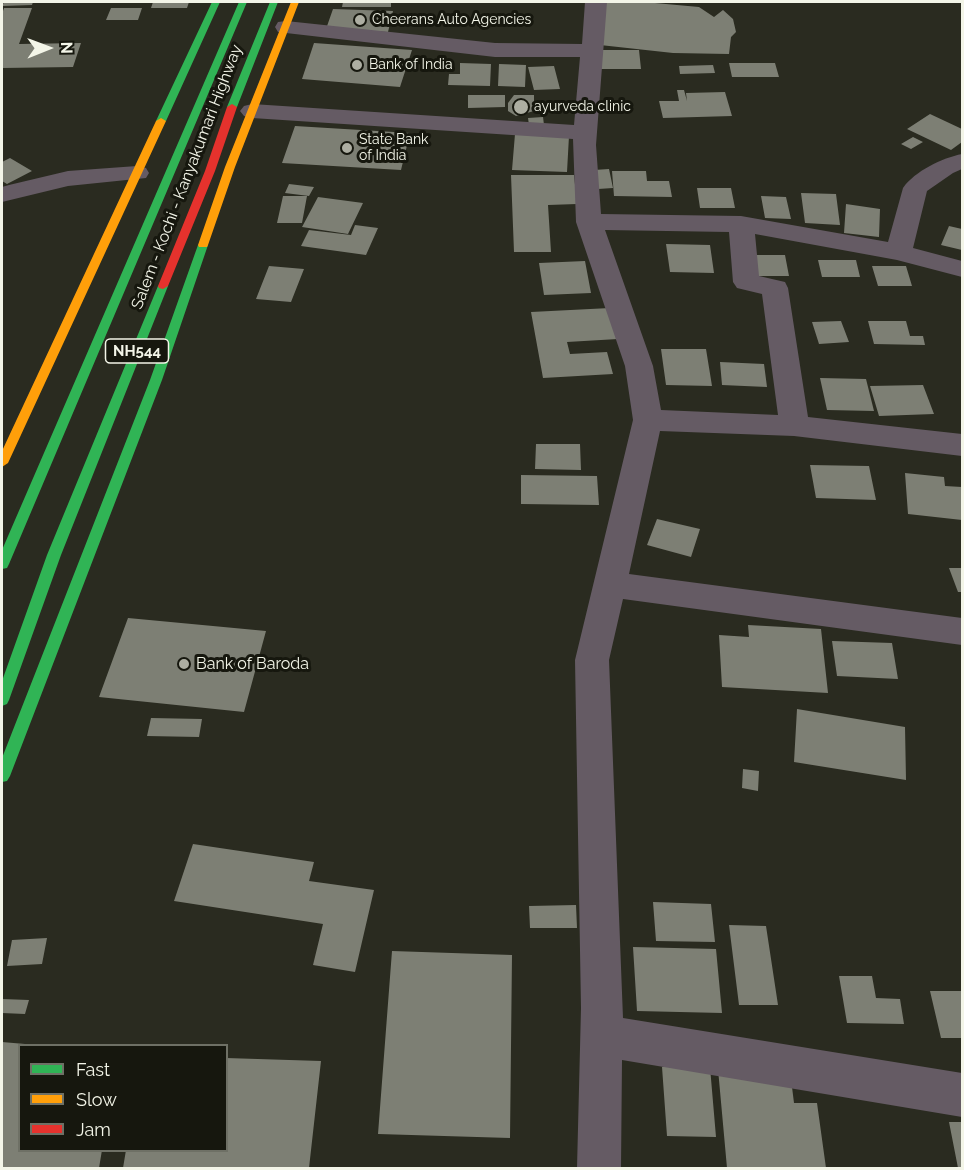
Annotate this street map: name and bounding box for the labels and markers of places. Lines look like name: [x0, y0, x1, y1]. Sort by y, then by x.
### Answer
place label: Cheerans Auto Agencies: [372, 12, 531, 28]
marker: Cheerans Auto Agencies: [353, 13, 367, 27]
place label: Bank of India: [369, 57, 453, 73]
marker: Bank of India: [350, 58, 364, 72]
marker: ayurveda clinic: [512, 98, 530, 116]
place label: ayurveda clinic: [534, 99, 631, 115]
place label: State Bank of India: [359, 132, 429, 164]
marker: State Bank of India: [340, 141, 354, 155]
place label: Bank of Baroda: [196, 654, 309, 674]
marker: Bank of Baroda: [177, 657, 191, 671]

